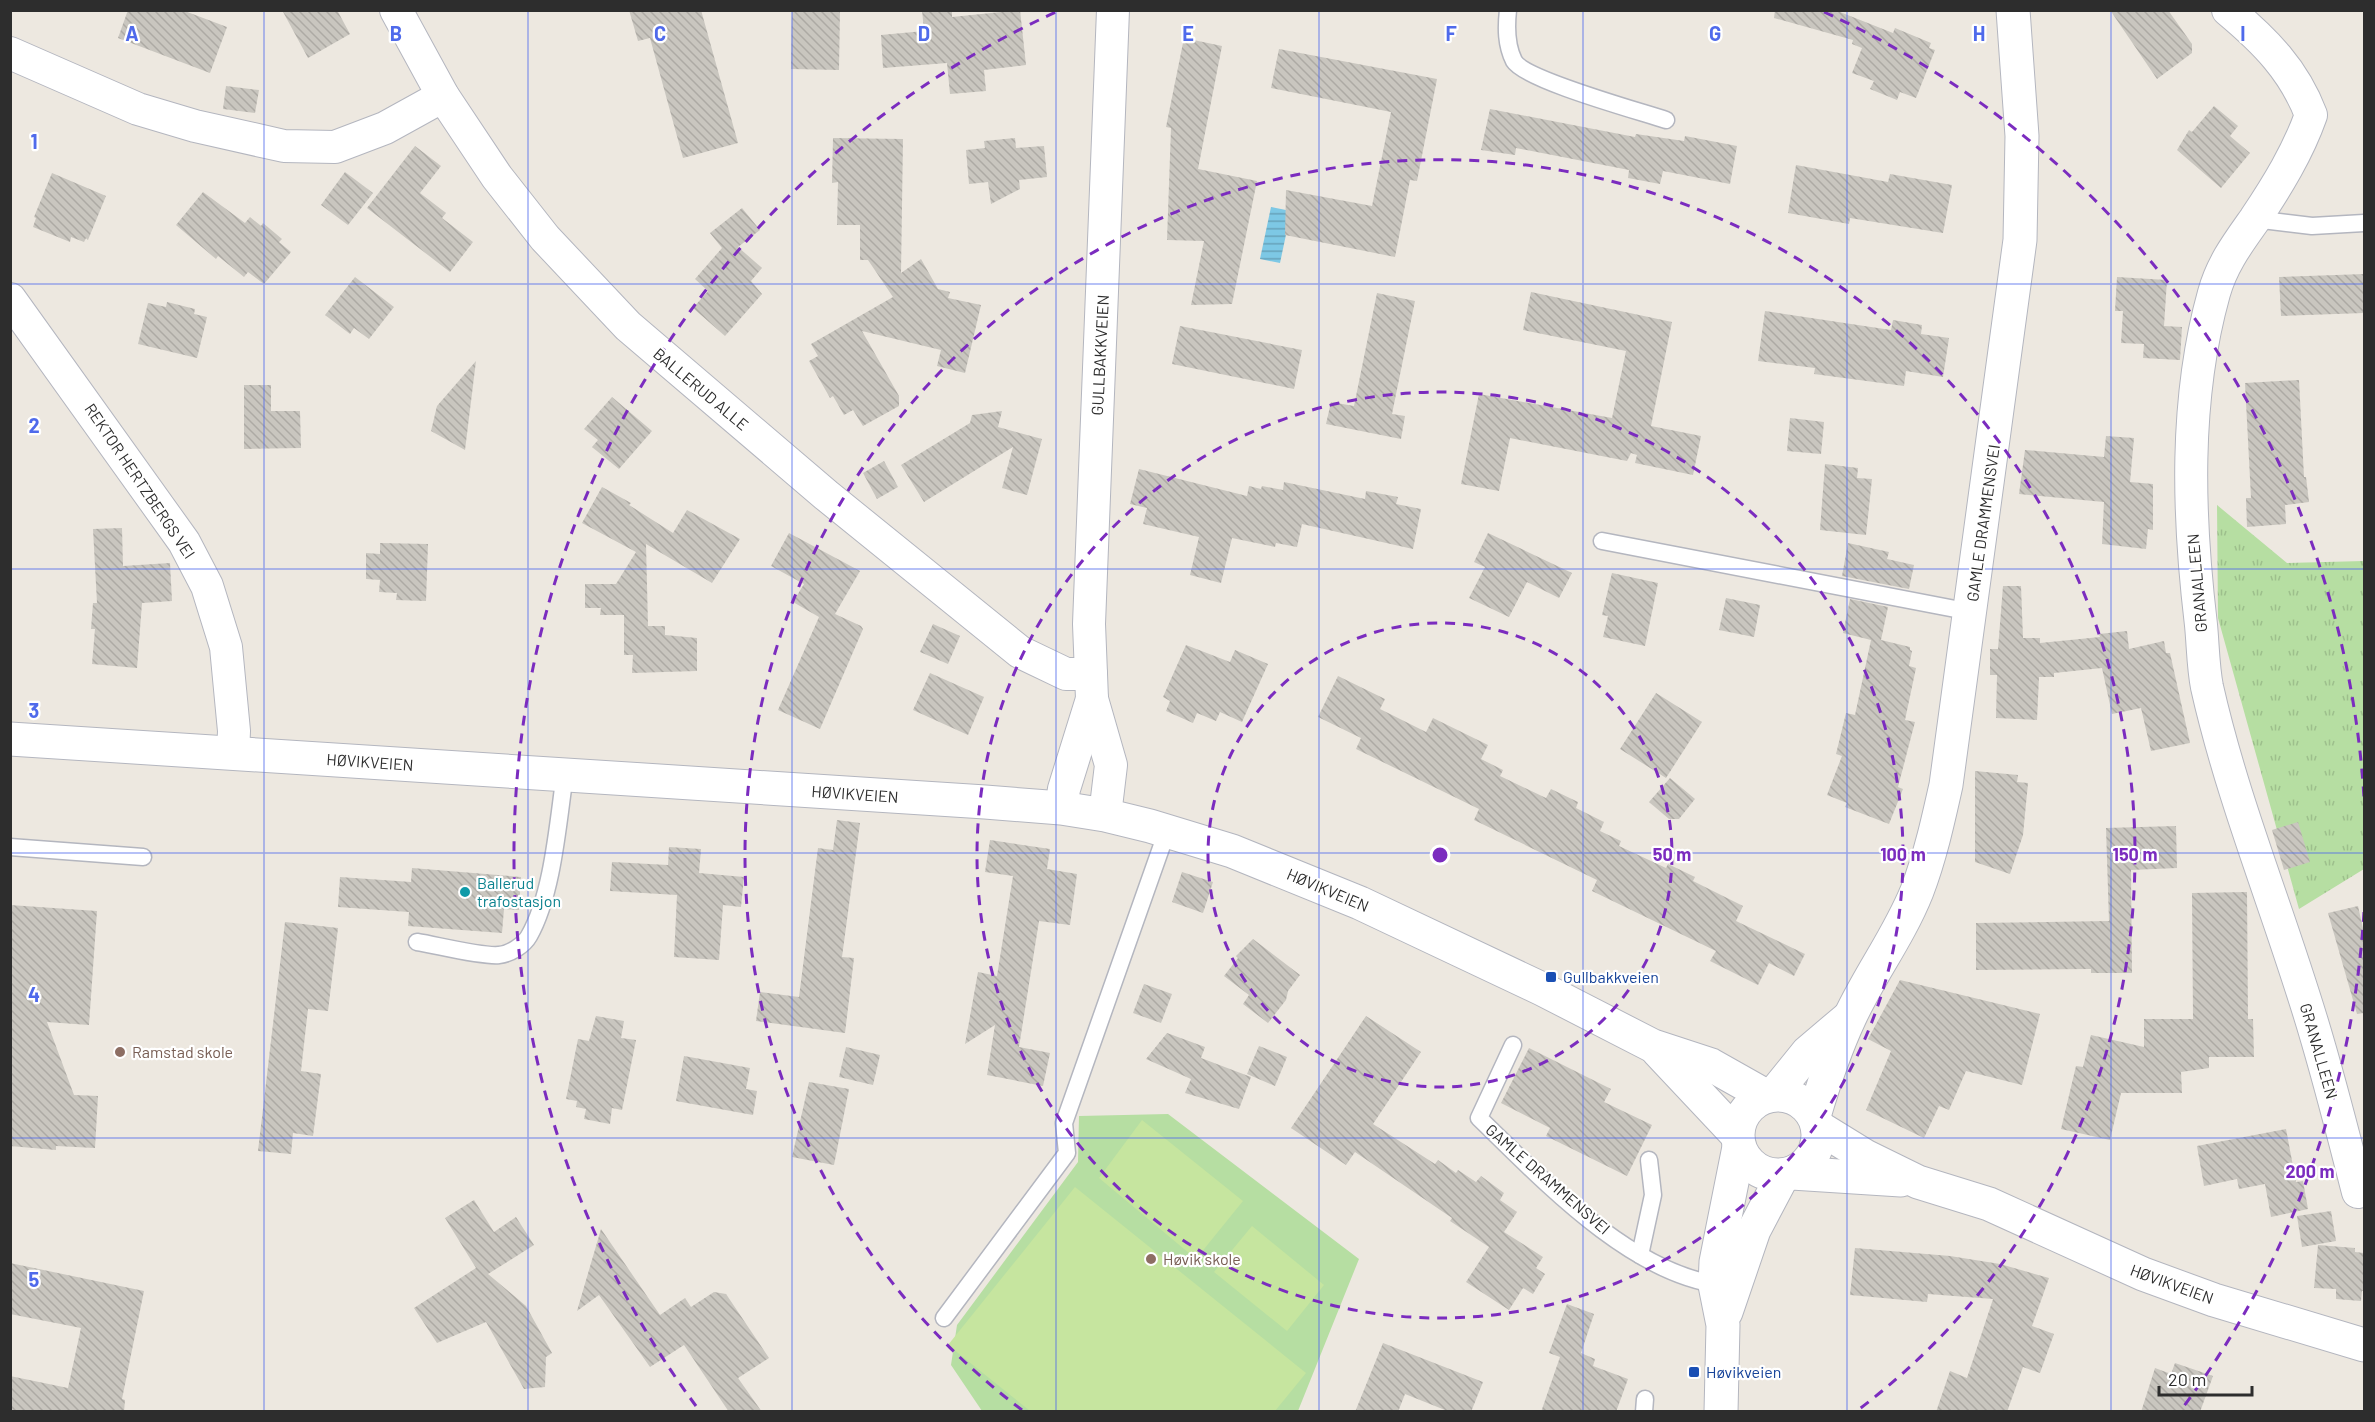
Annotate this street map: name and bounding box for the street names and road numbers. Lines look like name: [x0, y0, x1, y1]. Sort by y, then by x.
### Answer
street label: GULLBAKKVEIEN: [1087, 294, 1112, 416]
street label: BALLERUD ALLE: [650, 343, 753, 434]
street label: REKTOR HERTZBERGS VEI: [81, 399, 200, 562]
street label: GAMLE DRAMMENSVEI: [1962, 443, 2003, 603]
street label: GRANALLEEN: [2183, 533, 2210, 633]
street label: HØVIKVEIEN: [326, 749, 414, 774]
street label: HØVIKVEIEN: [811, 781, 899, 806]
street label: HØVIKVEIEN: [1284, 864, 1372, 915]
street label: GRANALLEEN: [2297, 1001, 2342, 1101]
street label: GAMLE DRAMMENSVEI: [1482, 1119, 1614, 1238]
street label: HØVIKVEIEN: [2128, 1260, 2216, 1307]

